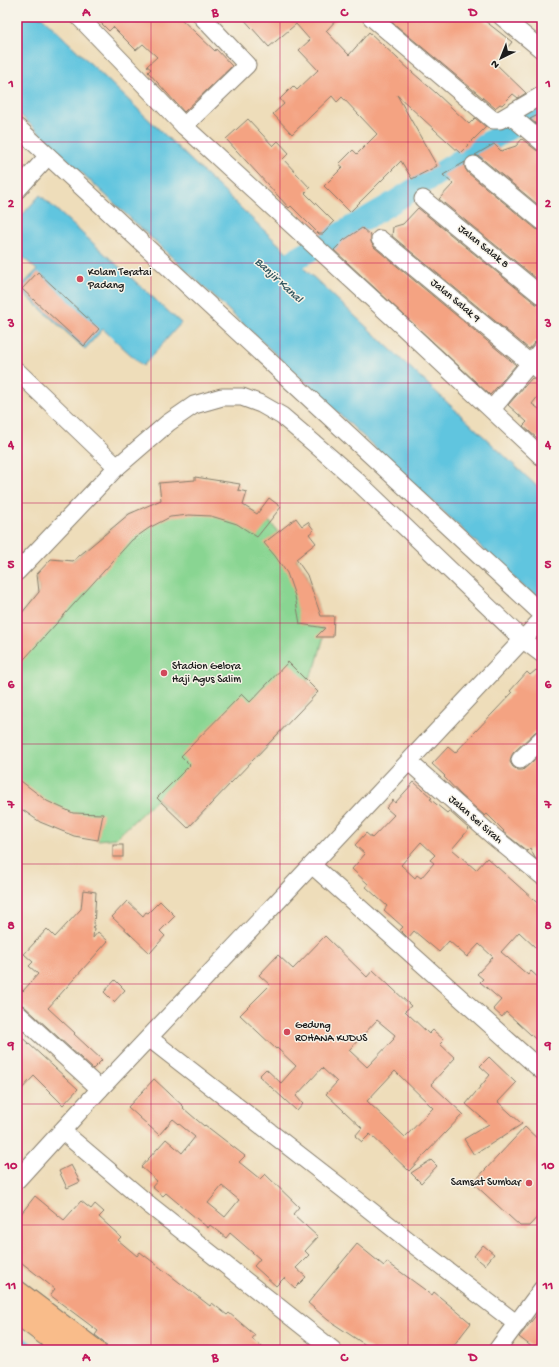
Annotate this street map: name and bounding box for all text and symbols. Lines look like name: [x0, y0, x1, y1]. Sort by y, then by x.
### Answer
text: A: [81, 6, 91, 21]
text: B: [211, 6, 220, 21]
text: C: [339, 6, 349, 21]
text: D: [468, 6, 478, 21]
north arrow: [481, 38, 521, 78]
text: N: [489, 57, 502, 71]
text: 1: [7, 77, 14, 92]
text: 1: [544, 77, 551, 92]
text: 2: [8, 197, 15, 212]
text: 2: [545, 197, 552, 212]
street label: Jalan Salak 8: [455, 223, 511, 271]
water label: Banjir Kanal: [251, 255, 306, 307]
place label: Kolam Teratai Padang: [87, 267, 152, 292]
marker: Kolam Teratai Padang: [75, 274, 85, 284]
street label: Jalan Salak 9: [428, 277, 483, 326]
text: 3: [7, 317, 15, 332]
text: 3: [544, 317, 552, 332]
text: 4: [7, 438, 15, 453]
text: 4: [544, 438, 552, 453]
text: 5: [8, 558, 15, 573]
text: 5: [545, 558, 552, 573]
place label: Stadion Gelora Haji Agus Salim: [172, 661, 242, 686]
marker: Stadion Gelora Haji Agus Salim: [159, 668, 169, 678]
text: 6: [8, 678, 15, 693]
text: 6: [545, 678, 552, 693]
street label: Jalan Sei Sirah: [446, 793, 504, 847]
text: 7: [7, 798, 16, 813]
text: 7: [544, 798, 553, 813]
text: 8: [7, 919, 15, 934]
text: 8: [544, 919, 552, 934]
place label: Gedung ROHANA KUDUS: [295, 1020, 368, 1045]
marker: Gedung ROHANA KUDUS: [282, 1027, 292, 1037]
text: 9: [7, 1039, 15, 1054]
text: 9: [544, 1039, 552, 1054]
text: 10: [4, 1159, 18, 1174]
text: 10: [541, 1159, 555, 1174]
place label: Samsat Sumbar: [451, 1177, 522, 1189]
marker: Samsat Sumbar: [524, 1178, 534, 1188]
text: 11: [5, 1279, 16, 1294]
text: 11: [542, 1279, 553, 1294]
text: A: [81, 1351, 91, 1366]
text: B: [211, 1351, 220, 1366]
text: C: [339, 1351, 349, 1366]
text: D: [468, 1351, 478, 1366]

